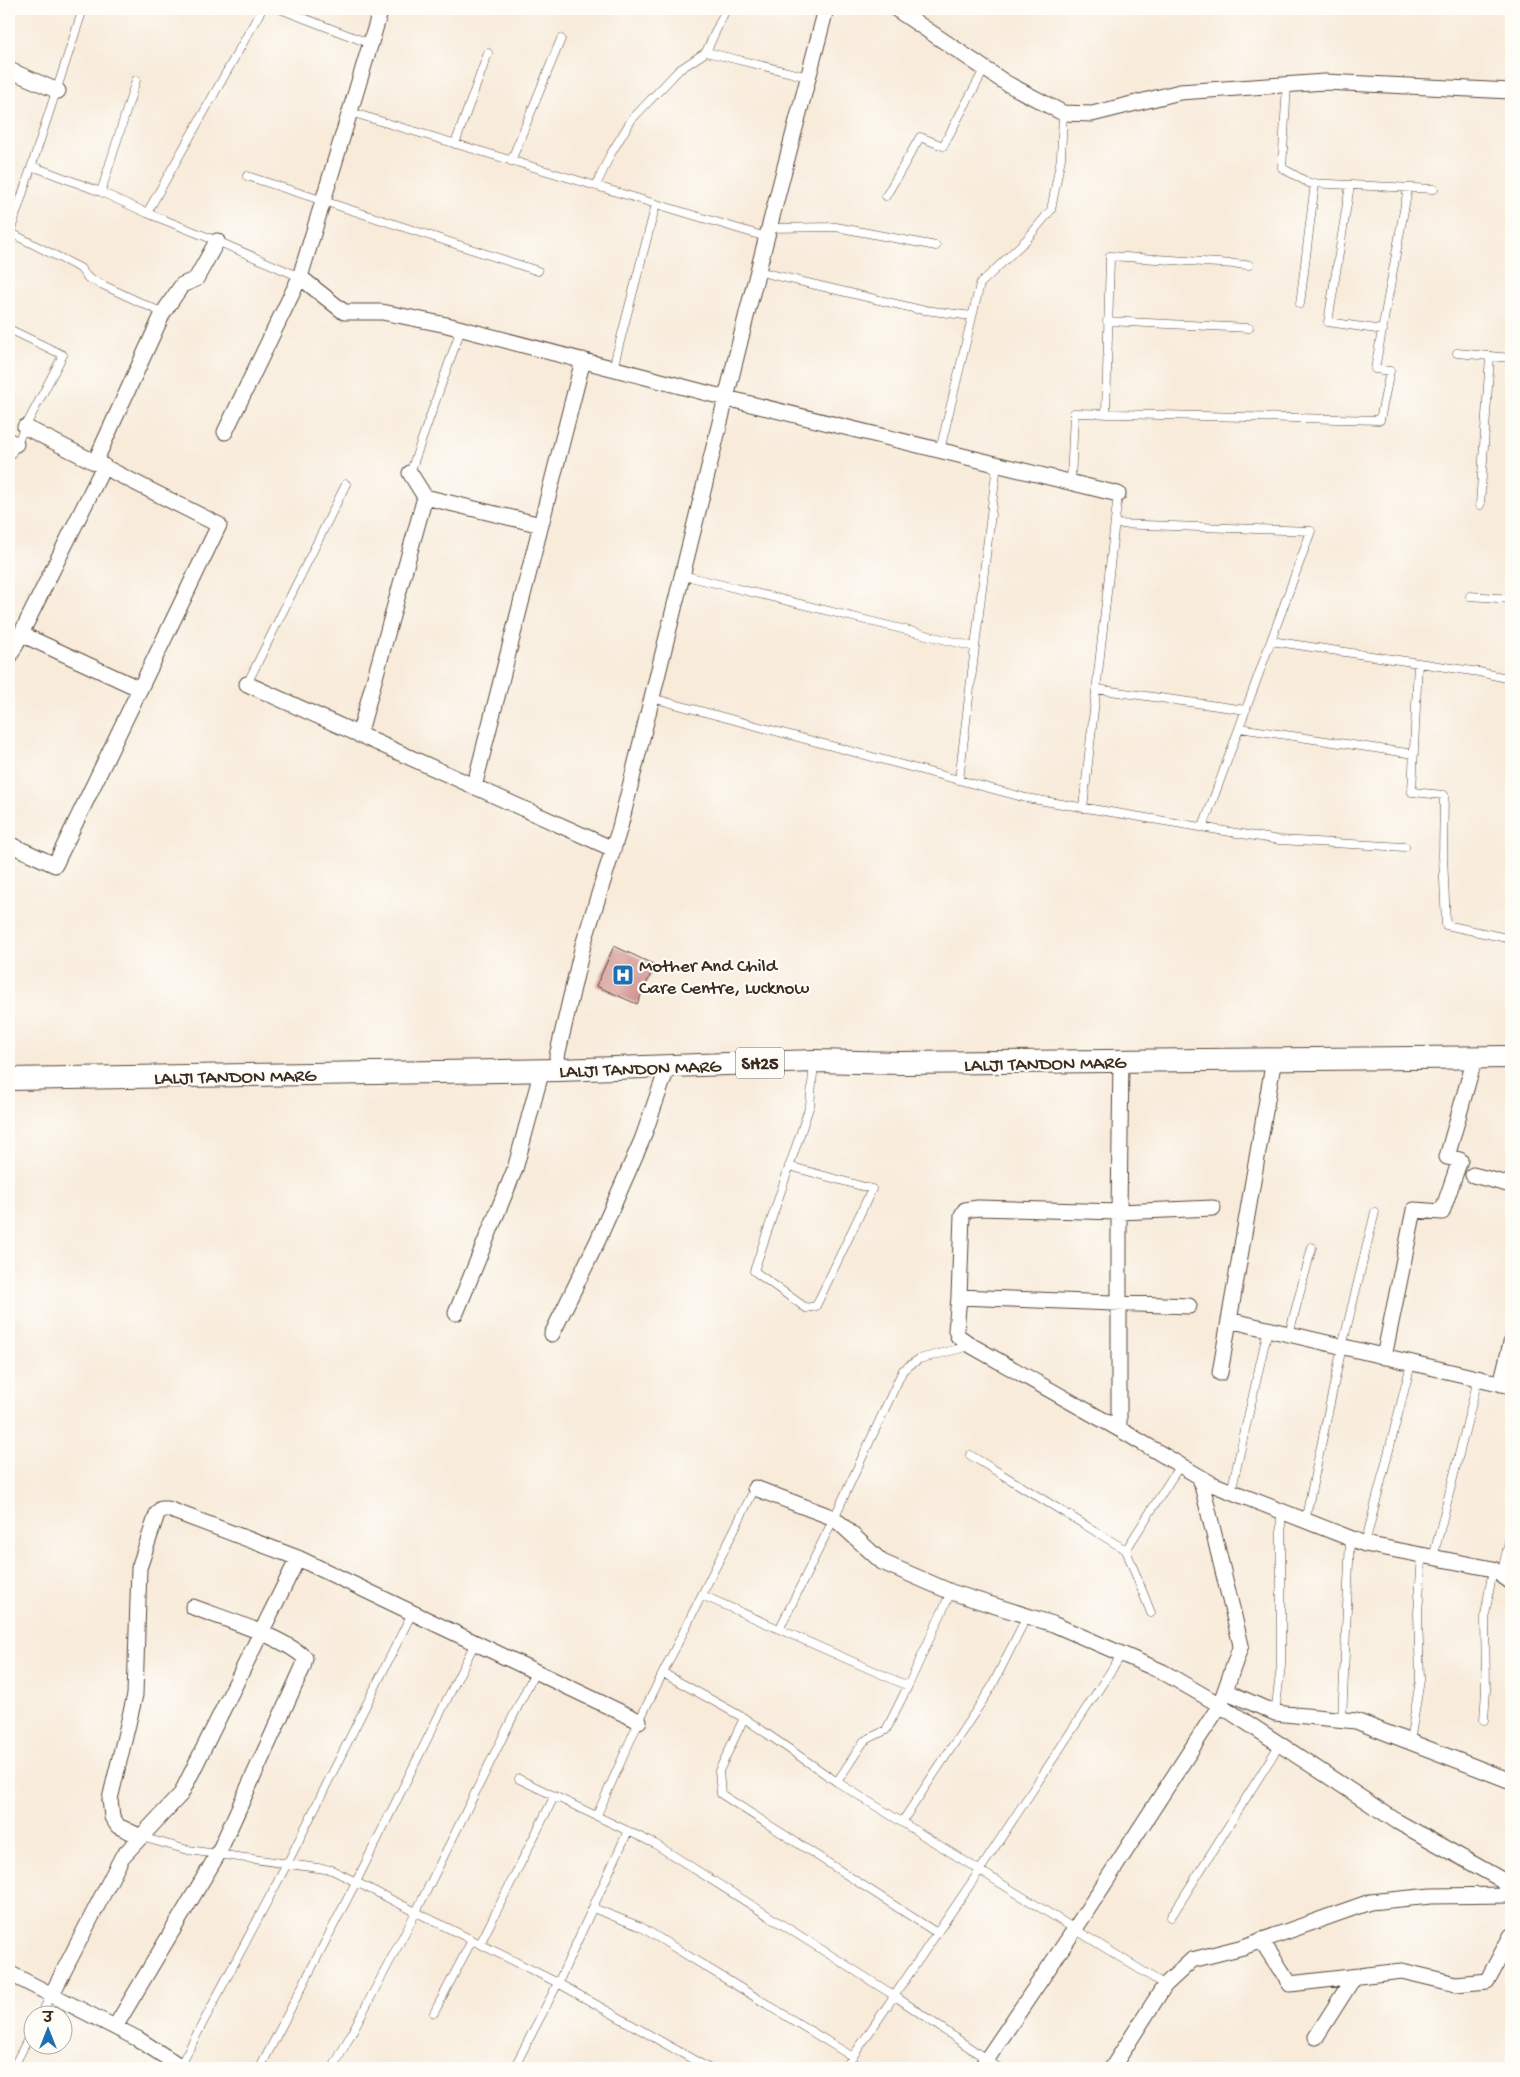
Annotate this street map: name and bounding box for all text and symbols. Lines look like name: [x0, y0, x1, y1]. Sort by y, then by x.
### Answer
place label: Mother And Child Care Centre, Lucknow: [639, 956, 809, 1001]
hospital icon: Mother And Child Care Centre, Lucknow: [611, 963, 635, 987]
road number: SH25: [736, 1048, 784, 1078]
street label: LALJI TANDON MARG: [964, 1053, 1127, 1078]
street label: LALJI TANDON MARG: [559, 1056, 723, 1085]
street label: LALJI TANDON MARG: [154, 1066, 317, 1091]
north arrow: [22, 2004, 72, 2054]
text: उ: [41, 2011, 54, 2028]

